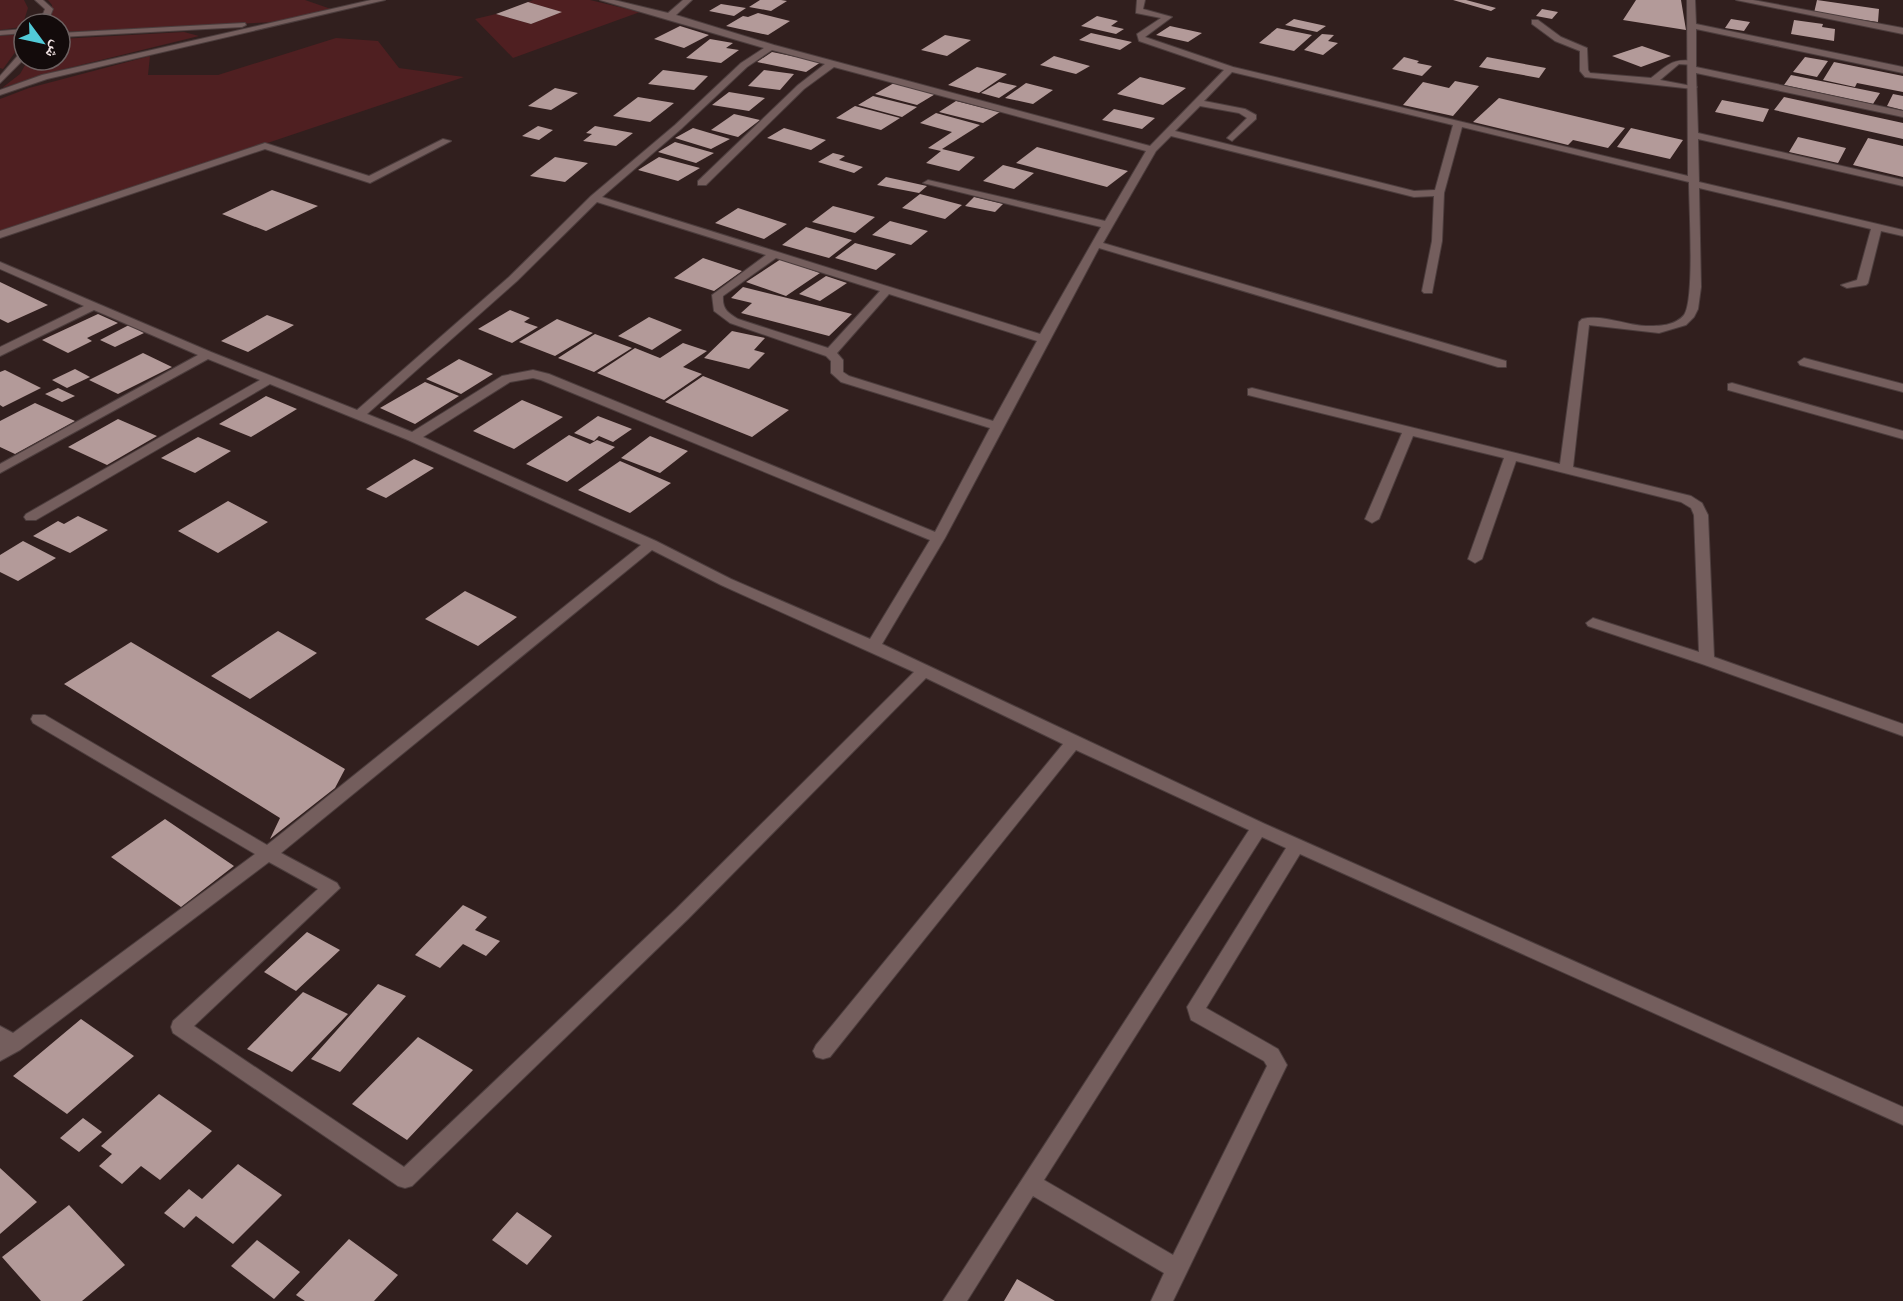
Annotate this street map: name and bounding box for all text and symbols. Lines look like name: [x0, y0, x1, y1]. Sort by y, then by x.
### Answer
north arrow: [12, 12, 72, 72]
text: ش: [42, 38, 68, 63]

